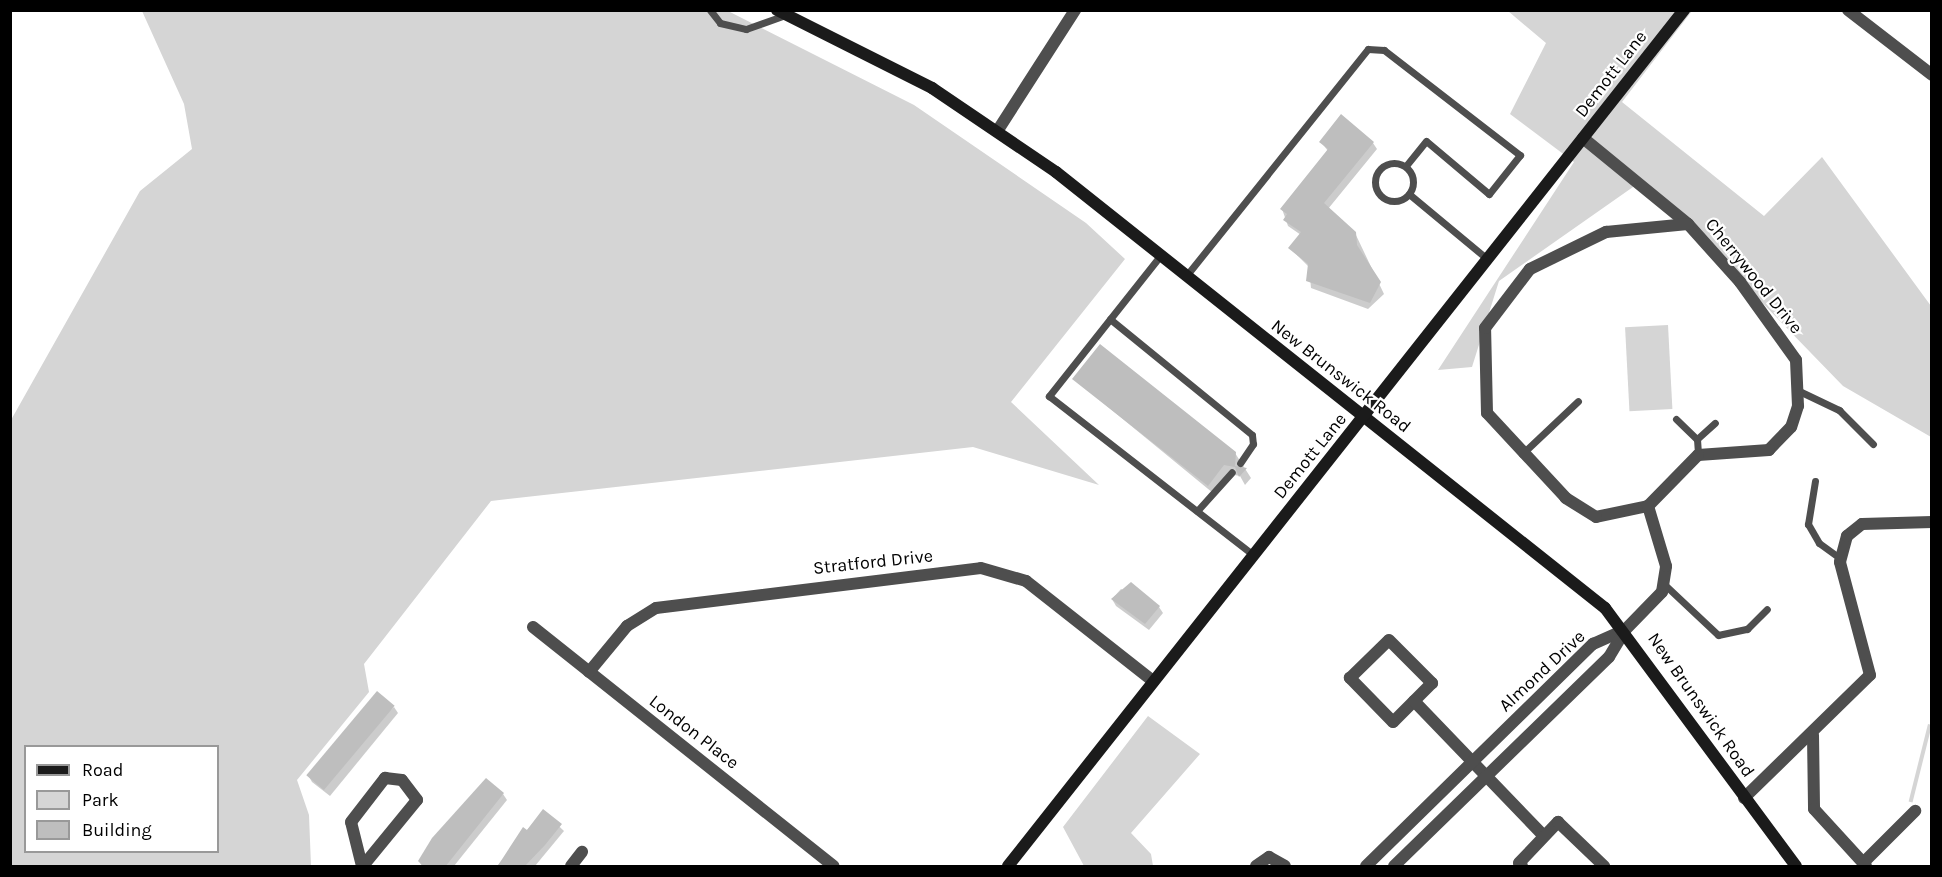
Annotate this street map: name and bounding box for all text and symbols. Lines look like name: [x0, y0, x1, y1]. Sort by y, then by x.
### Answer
street label: Demott Lane: [1570, 26, 1652, 122]
street label: Cherrywood Drive: [1701, 214, 1807, 338]
street label: New Brunswick Road: [1267, 315, 1415, 437]
street label: Demott Lane: [1269, 409, 1351, 503]
street label: Stratford Drive: [812, 545, 934, 579]
street label: Almond Drive: [1494, 626, 1590, 716]
street label: New Brunswick Road: [1643, 629, 1759, 781]
street label: London Place: [645, 690, 743, 774]
legend: [24, 745, 219, 853]
text: Road: [82, 759, 123, 781]
text: Park: [82, 789, 119, 811]
text: Building: [82, 819, 152, 841]

